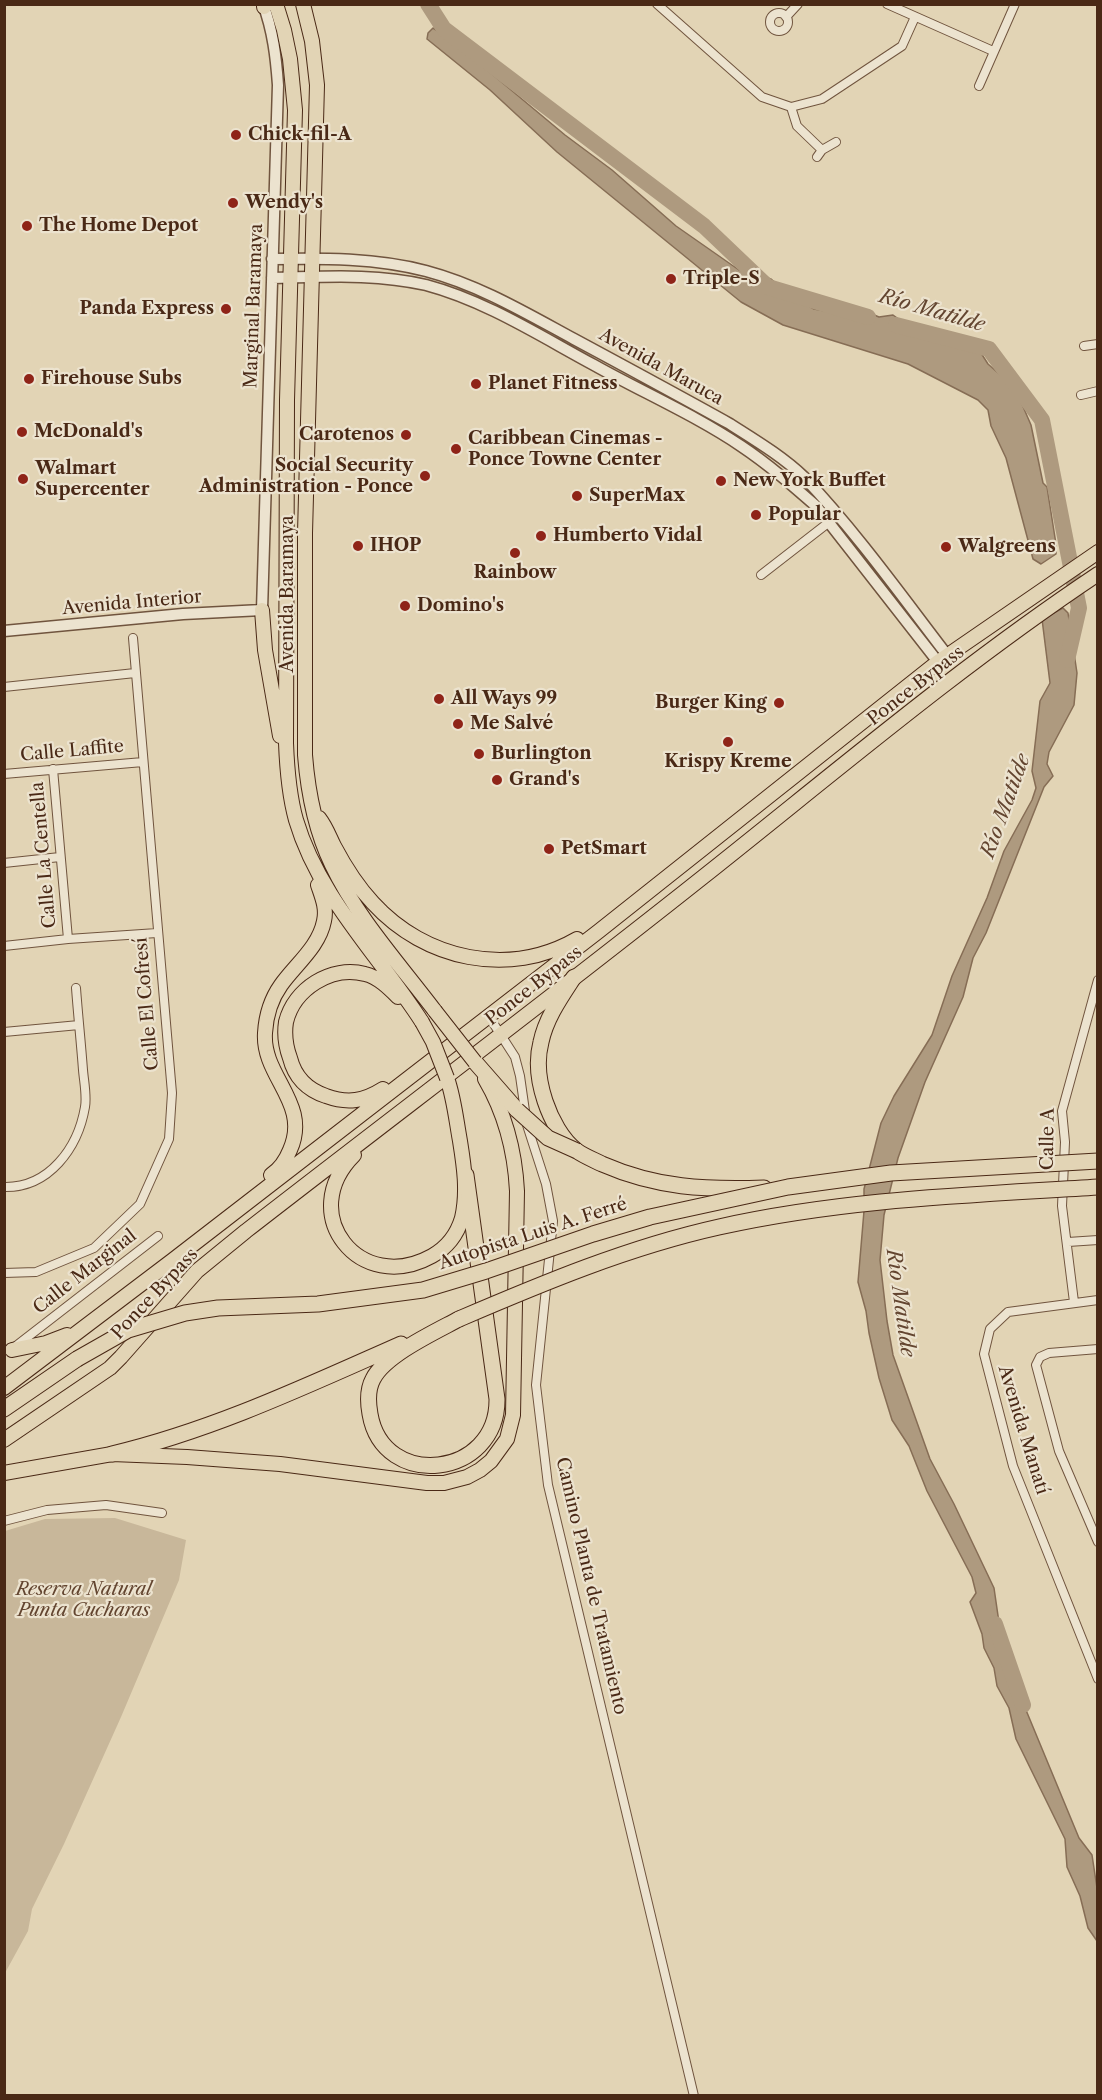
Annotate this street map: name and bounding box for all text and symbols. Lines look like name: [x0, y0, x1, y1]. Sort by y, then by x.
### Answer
place label: Chick-fil-A: [248, 124, 351, 146]
marker: Chick-fil-A: [229, 128, 243, 142]
place label: Wendy's: [245, 192, 323, 214]
marker: Wendy's: [226, 196, 240, 210]
place label: The Home Depot: [39, 215, 198, 237]
marker: The Home Depot: [20, 219, 34, 233]
street label: Marginal Baramaya: [240, 223, 268, 389]
place label: Triple-S: [683, 268, 760, 290]
marker: Triple-S: [664, 272, 678, 286]
water label: Río Matilde: [876, 284, 988, 338]
place label: Panda Express: [80, 298, 214, 320]
marker: Panda Express: [219, 302, 233, 316]
street label: Avenida Maruca: [595, 324, 727, 410]
place label: Firehouse Subs: [41, 368, 182, 390]
marker: Firehouse Subs: [22, 372, 36, 386]
place label: Planet Fitness: [488, 373, 618, 395]
marker: Planet Fitness: [469, 377, 483, 391]
place label: McDonald's: [34, 421, 143, 443]
place label: Carotenos: [299, 424, 394, 446]
marker: McDonald's: [15, 425, 29, 439]
marker: Carotenos: [399, 428, 413, 442]
place label: Caribbean Cinemas - Ponce Towne Center: [468, 428, 663, 470]
marker: Caribbean Cinemas - Ponce Towne Center: [449, 442, 463, 456]
place label: Social Security Administration - Ponce: [199, 455, 413, 498]
place label: Walmart Supercenter: [35, 458, 150, 500]
marker: Social Security Administration - Ponce: [418, 469, 432, 483]
place label: New York Buffet: [733, 470, 886, 492]
marker: Walmart Supercenter: [16, 472, 30, 486]
marker: New York Buffet: [714, 474, 728, 488]
place label: SuperMax: [589, 485, 685, 507]
marker: SuperMax: [570, 489, 584, 503]
place label: Popular: [768, 504, 841, 526]
marker: Popular: [749, 508, 763, 522]
street label: Avenida Baramaya: [277, 515, 299, 673]
place label: Humberto Vidal: [553, 525, 702, 547]
marker: Humberto Vidal: [534, 529, 548, 543]
place label: IHOP: [370, 535, 421, 557]
place label: Walgreens: [958, 536, 1056, 558]
marker: IHOP: [351, 539, 365, 553]
marker: Walgreens: [939, 540, 953, 554]
marker: Rainbow: [508, 546, 522, 560]
place label: Rainbow: [474, 562, 556, 584]
street label: Avenida Interior: [61, 586, 203, 620]
place label: Domino's: [417, 595, 504, 617]
marker: Domino's: [398, 599, 412, 613]
street label: Ponce Bypass: [863, 642, 969, 730]
place label: All Ways 99: [451, 688, 557, 710]
marker: All Ways 99: [432, 692, 446, 706]
place label: Burger King: [655, 692, 767, 714]
marker: Burger King: [772, 696, 786, 710]
place label: Me Salvé: [470, 713, 553, 735]
marker: Me Salvé: [451, 717, 465, 731]
marker: Krispy Kreme: [721, 735, 735, 749]
street label: Calle Laffite: [19, 736, 125, 766]
place label: Burlington: [491, 743, 592, 765]
marker: Burlington: [472, 747, 486, 761]
place label: Krispy Kreme: [664, 751, 792, 773]
water label: Río Matilde: [976, 751, 1036, 861]
place label: Grand's: [509, 769, 580, 791]
marker: Grand's: [490, 773, 504, 787]
street label: Calle La Centella: [27, 781, 61, 929]
place label: PetSmart: [561, 838, 647, 860]
marker: PetSmart: [542, 842, 556, 856]
street label: Calle El Cofresí: [130, 937, 164, 1071]
street label: Ponce Bypass: [481, 942, 587, 1030]
street label: Calle A: [1037, 1108, 1059, 1170]
street label: Autopista Luis A. Ferré: [436, 1193, 630, 1275]
street label: Calle Marginal: [29, 1225, 141, 1319]
street label: Ponce Bypass: [107, 1244, 203, 1344]
water label: Río Matilde: [881, 1248, 919, 1358]
street label: Avenida Manatí: [993, 1363, 1053, 1497]
street label: Camino Planta de Tratamiento: [551, 1455, 631, 1717]
park label: Reserva Natural Punta Cucharas: [16, 1579, 152, 1622]

